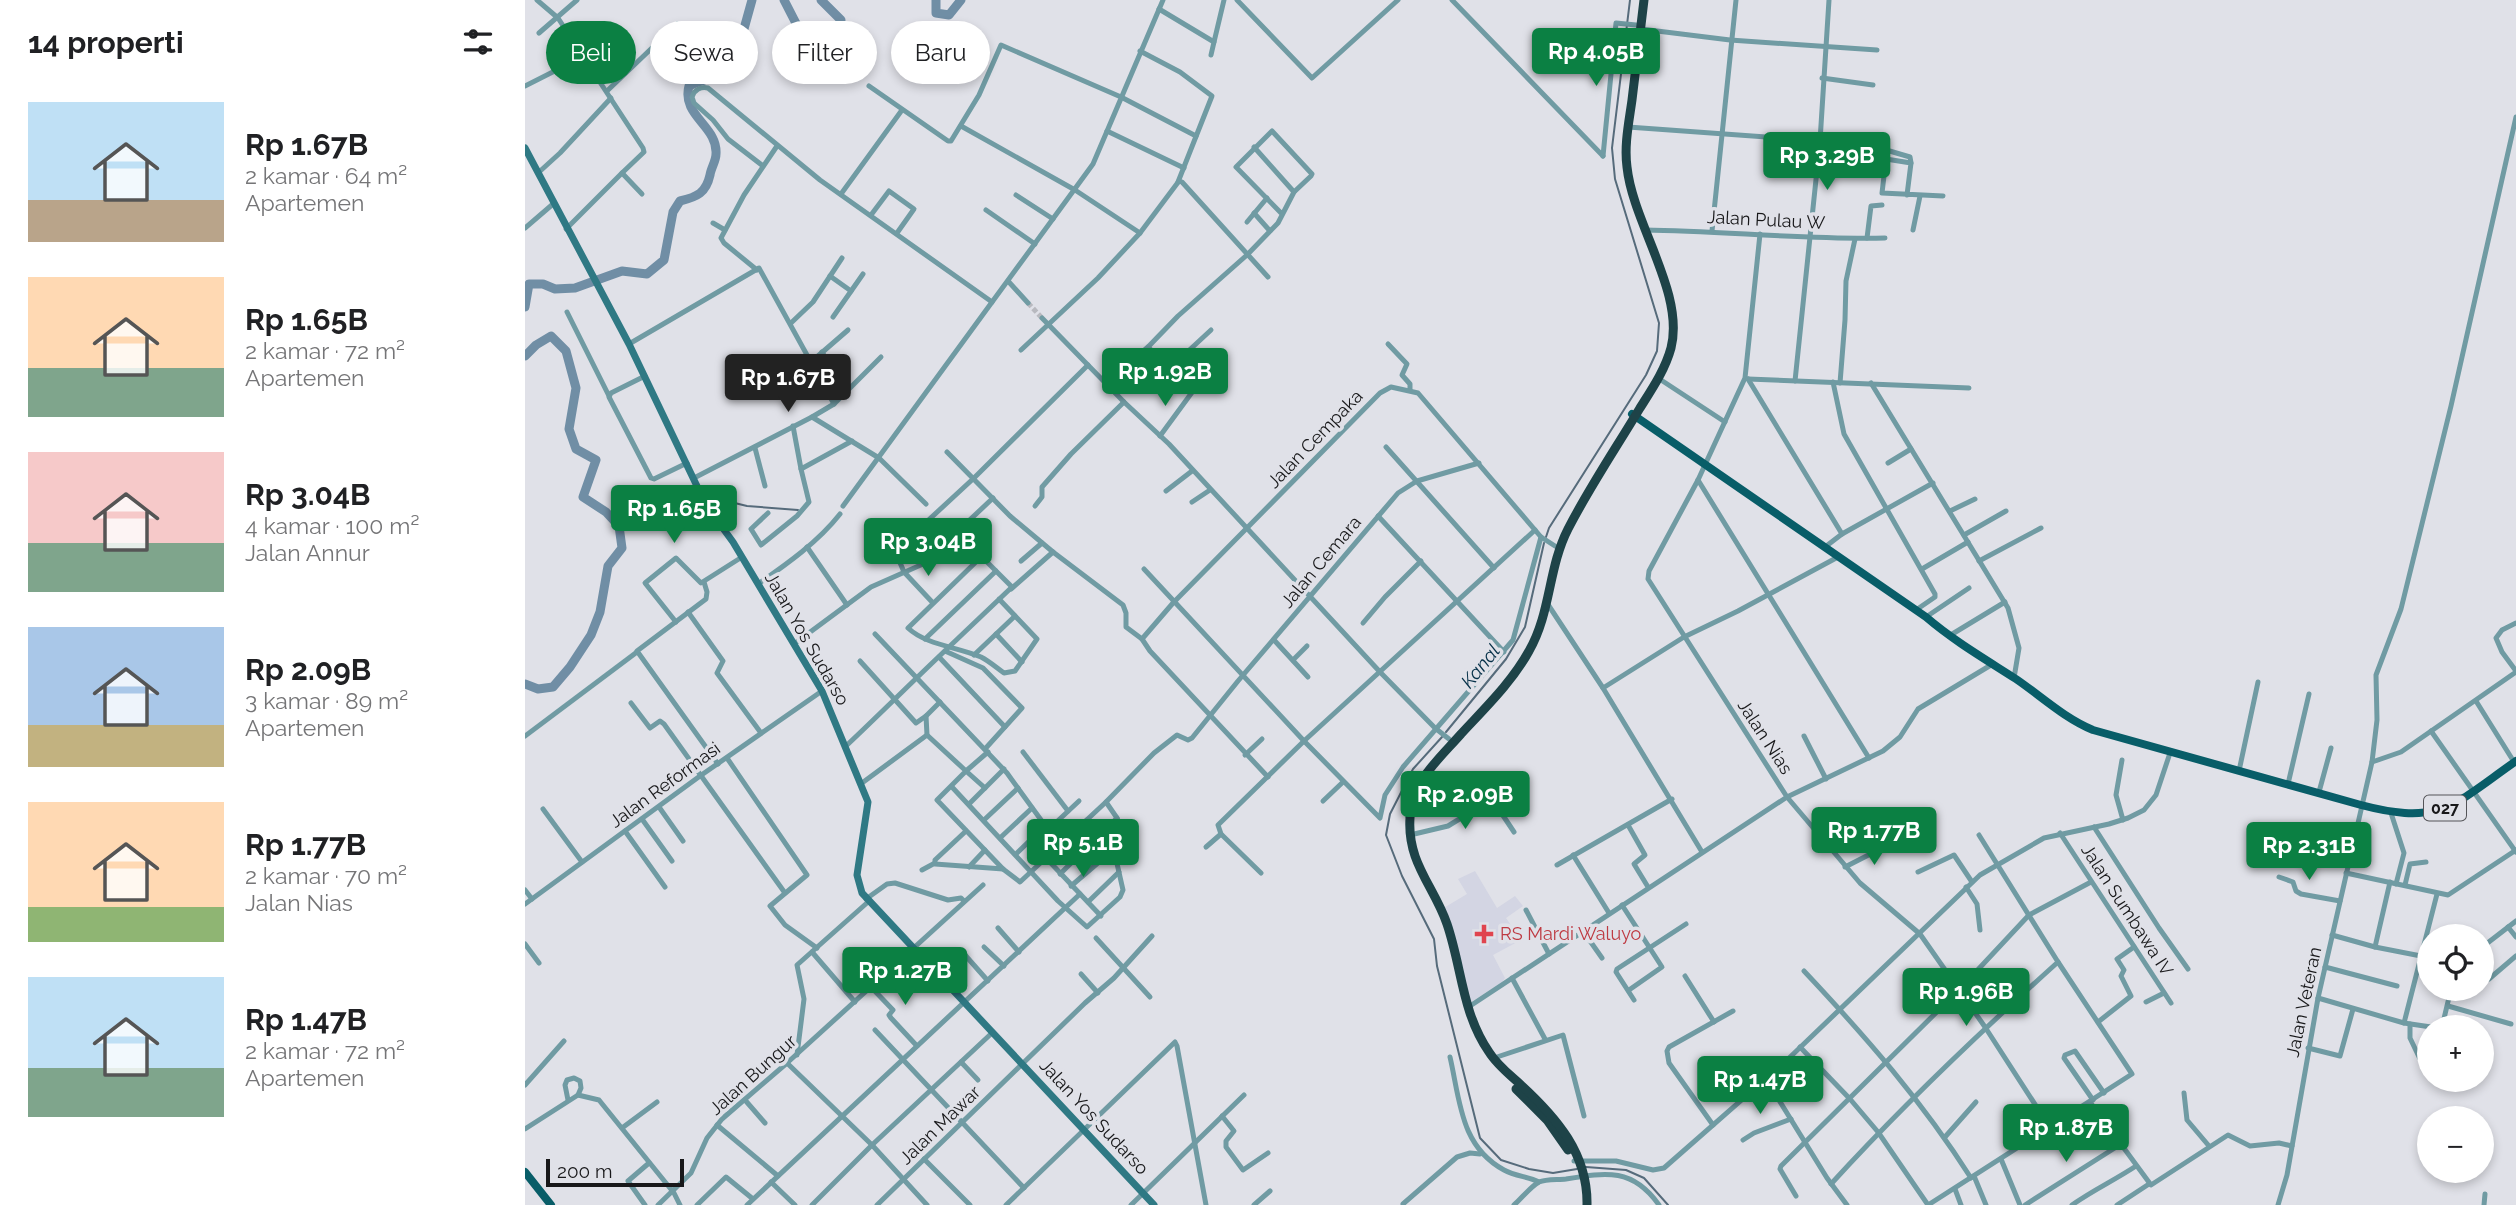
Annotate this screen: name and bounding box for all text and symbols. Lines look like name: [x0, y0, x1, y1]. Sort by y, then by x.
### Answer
chip: Beli: [546, 21, 636, 84]
chip: Sewa: [650, 21, 758, 84]
chip: Filter: [772, 21, 877, 84]
chip: Baru: [891, 21, 990, 84]
icon: filters: [459, 23, 497, 61]
text: 14 properti: [28, 25, 184, 60]
pin: Rp 4.05B: [1524, 28, 1668, 88]
text: Rp 4.05B: [1548, 37, 1644, 64]
text: Rp 1.67B: [245, 127, 368, 162]
icon: home: [84, 130, 168, 214]
pin: Rp 3.29B: [1755, 132, 1899, 192]
text: Rp 3.29B: [1779, 141, 1875, 168]
text: 2 kamar · 64 m²: [245, 162, 407, 189]
text: Apartemen: [245, 189, 364, 216]
street label: Jalan Pulau W: [1706, 206, 1826, 233]
text: Rp 1.65B: [245, 302, 368, 337]
icon: home: [84, 305, 168, 389]
text: 2 kamar · 72 m²: [245, 337, 405, 364]
pin: Rp 1.92B: [1093, 348, 1237, 408]
pin: Rp 1.67B: [716, 354, 860, 414]
text: Rp 1.92B: [1118, 357, 1212, 384]
text: Rp 1.67B: [741, 363, 835, 390]
text: Apartemen: [245, 364, 364, 391]
street label: Jalan Cempaka: [1263, 385, 1367, 492]
text: Rp 3.04B: [245, 477, 370, 512]
icon: home: [84, 480, 168, 564]
pin: Rp 1.65B: [602, 486, 746, 545]
text: Rp 1.65B: [627, 494, 721, 521]
street label: Jalan Cemara: [1276, 511, 1365, 612]
text: 4 kamar · 100 m²: [245, 512, 419, 539]
pin: Rp 3.04B: [856, 518, 1000, 578]
text: Rp 3.04B: [880, 527, 976, 554]
text: Jalan Annur: [245, 539, 370, 566]
street label: Jalan Yos Sudarso: [761, 569, 854, 709]
water label: Kanal: [1456, 640, 1504, 692]
text: Rp 2.09B: [245, 652, 371, 687]
icon: home: [84, 655, 168, 739]
text: 3 kamar · 89 m²: [245, 687, 408, 714]
street label: Jalan Nias: [1734, 696, 1797, 778]
text: Apartemen: [245, 714, 364, 741]
street label: Jalan Reformasi: [605, 737, 724, 832]
pin: Rp 2.09B: [1393, 772, 1537, 831]
text: Rp 2.09B: [1417, 780, 1513, 807]
road number: 027: [2424, 796, 2466, 820]
pin: Rp 1.77B: [1802, 808, 1946, 867]
text: Rp 1.77B: [1828, 816, 1920, 843]
pin: Rp 5.1B: [1018, 820, 1148, 879]
pin: Rp 2.31B: [2237, 822, 2381, 882]
text: Rp 1.77B: [245, 827, 366, 862]
text: Rp 5.1B: [1043, 828, 1123, 855]
icon: home: [84, 830, 168, 914]
text: Rp 2.31B: [2262, 831, 2356, 858]
street label: Jalan Sumbawa IV: [2077, 840, 2178, 979]
text: 2 kamar · 70 m²: [245, 862, 407, 889]
text: Jalan Nias: [245, 889, 353, 916]
place label: RS Mardi Waluyo: [1500, 923, 1642, 944]
marker: RS Mardi Waluyo: [1474, 924, 1494, 944]
map controls: [2417, 924, 2494, 1183]
button: locate: [2417, 924, 2494, 1001]
street label: Jalan Veteran: [2282, 945, 2325, 1059]
pin: Rp 1.27B: [833, 948, 977, 1007]
text: Rp 1.27B: [858, 956, 952, 983]
pin: Rp 1.96B: [1894, 968, 2038, 1028]
text: Rp 1.96B: [1919, 977, 2013, 1004]
text: Rp 1.47B: [245, 1002, 367, 1037]
icon: home: [84, 1005, 168, 1089]
button: +: [2417, 1015, 2494, 1092]
street label: Jalan Bungur: [705, 1030, 801, 1119]
text: 2 kamar · 72 m²: [245, 1037, 405, 1064]
street label: Jalan Yos Sudarso: [1036, 1055, 1153, 1179]
pin: Rp 1.47B: [1688, 1056, 1832, 1116]
text: Apartemen: [245, 1064, 364, 1091]
text: Rp 1.47B: [1713, 1065, 1807, 1092]
street label: Jalan Mawar: [895, 1081, 985, 1168]
pin: Rp 1.87B: [1994, 1104, 2138, 1164]
button: −: [2417, 1106, 2494, 1183]
text: Rp 1.87B: [2019, 1113, 2113, 1140]
scale bar: [546, 1156, 684, 1188]
text: 200 m: [557, 1160, 612, 1182]

